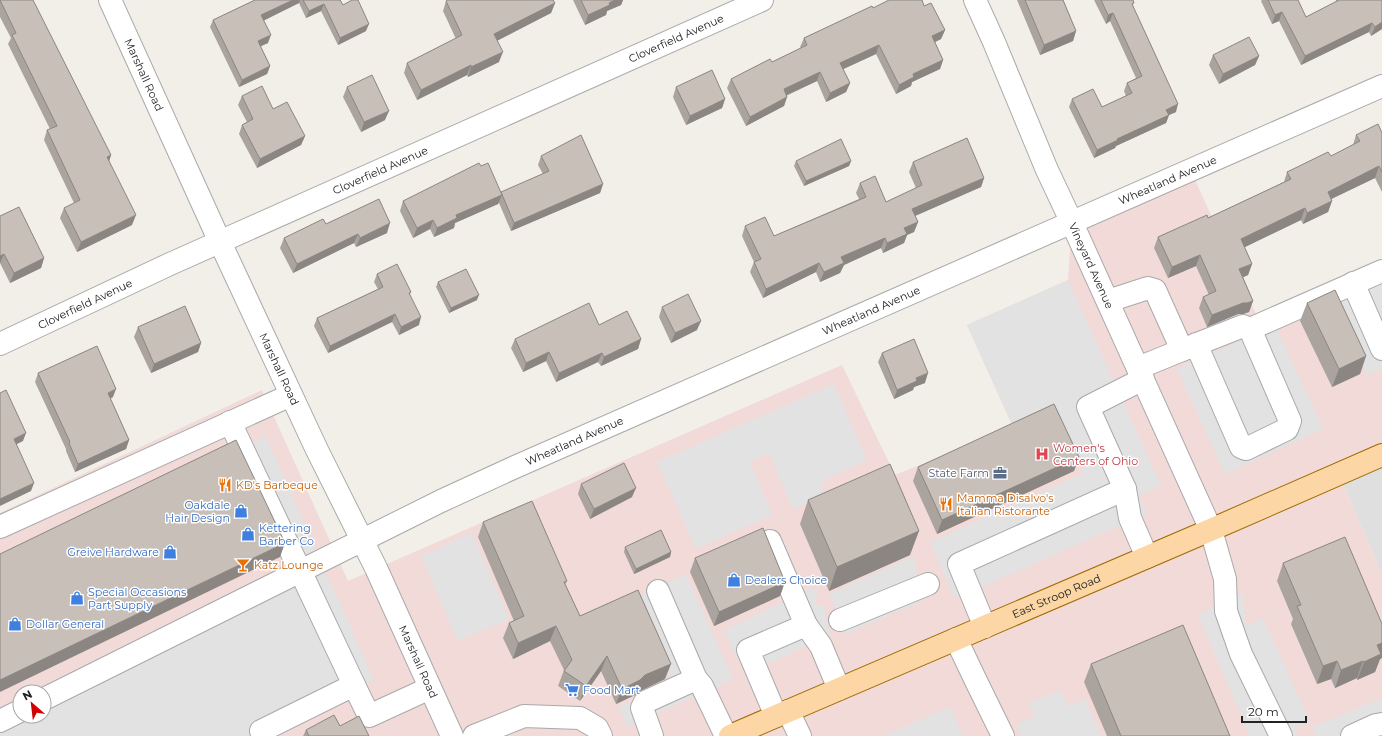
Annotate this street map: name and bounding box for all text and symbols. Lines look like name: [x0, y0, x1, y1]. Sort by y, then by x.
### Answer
street label: Cloverfield Avenue: [626, 11, 726, 66]
street label: Marshall Road: [121, 36, 167, 113]
street label: Cloverfield Avenue: [330, 143, 430, 198]
street label: Wheatland Avenue: [1116, 152, 1219, 208]
street label: Vineyard Avenue: [1066, 220, 1117, 311]
street label: Cloverfield Avenue: [36, 276, 135, 332]
street label: Wheatland Avenue: [820, 283, 923, 338]
street label: Marshall Road: [256, 331, 302, 407]
street label: Wheatland Avenue: [523, 413, 626, 469]
place label: Women's Centers of Ohio: [1053, 441, 1138, 468]
hospital icon: Women's Centers of Ohio: [1034, 446, 1050, 462]
office icon: State Farm: [992, 465, 1008, 481]
place label: State Farm: [928, 466, 989, 480]
restaurant icon: KD's Barbeque: [217, 477, 233, 493]
place label: KD's Barbeque: [236, 478, 318, 492]
place label: Mamma Disalvo's Italian Ristorante: [957, 491, 1054, 518]
restaurant icon: Mamma Disalvo's Italian Ristorante: [938, 496, 954, 512]
place label: Oakdale Hair Design: [165, 498, 230, 525]
shop icon: Oakdale Hair Design: [233, 503, 249, 519]
place label: Kettering Barber Co: [259, 521, 314, 548]
shop icon: Kettering Barber Co: [240, 526, 256, 542]
shop icon: Greive Hardware: [162, 544, 178, 560]
place label: Greive Hardware: [67, 545, 159, 559]
bar icon: Katz Lounge: [235, 557, 251, 573]
place label: Katz Lounge: [254, 558, 324, 572]
street label: East Stroop Road: [1010, 571, 1103, 621]
shop icon: Dealers Choice: [726, 572, 742, 588]
place label: Dealers Choice: [745, 573, 827, 587]
place label: Special Occasions Part Supply: [88, 585, 187, 612]
shop icon: Special Occasions Part Supply: [69, 590, 85, 606]
shop icon: Dollar General: [7, 616, 23, 632]
place label: Dollar General: [26, 617, 104, 631]
street label: Marshall Road: [396, 623, 441, 700]
supermarket icon: Food Mart: [564, 682, 580, 698]
place label: Food Mart: [583, 683, 640, 697]
north arrow: [12, 684, 52, 724]
text: N: [20, 687, 35, 703]
scale bar: [1242, 698, 1306, 724]
text: 20 m: [1248, 704, 1279, 719]

